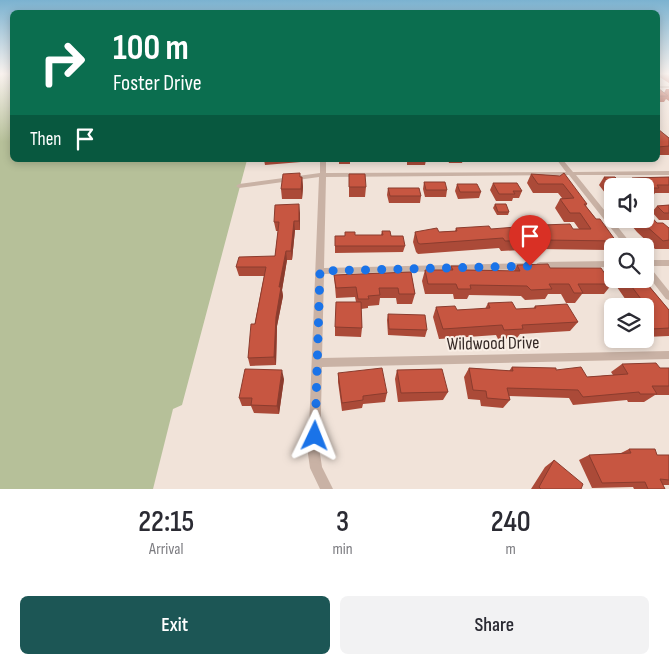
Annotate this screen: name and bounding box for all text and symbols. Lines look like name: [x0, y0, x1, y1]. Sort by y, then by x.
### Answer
text: 100 m: [113, 27, 189, 70]
icon: right: [30, 30, 95, 95]
text: Foster Drive: [113, 70, 202, 97]
icon: arrive: [71, 125, 99, 153]
text: Then: [30, 128, 61, 151]
map controls: [604, 178, 654, 348]
button: sound: [604, 178, 654, 228]
pin: [509, 215, 551, 266]
icon: arrive: [516, 222, 544, 250]
button: search: [604, 238, 654, 288]
button: layers: [604, 298, 654, 348]
street label: Wildwood Drive: [446, 332, 540, 355]
position arrow: [288, 409, 340, 461]
text: 22:15: [138, 504, 194, 540]
text: 3: [336, 504, 349, 540]
text: 240: [491, 504, 531, 540]
text: Arrival: [149, 540, 183, 559]
text: min: [332, 540, 353, 559]
text: m: [506, 540, 516, 559]
button: Exit: [20, 596, 330, 654]
button: Share: [340, 596, 649, 654]

